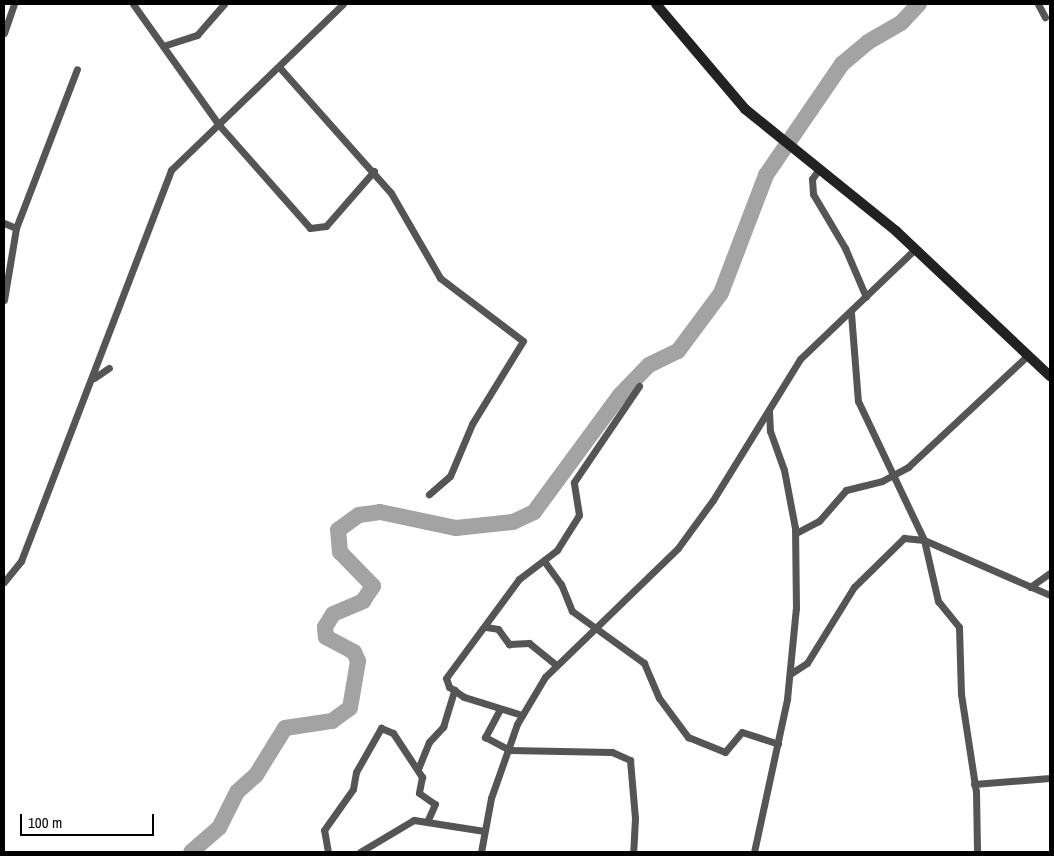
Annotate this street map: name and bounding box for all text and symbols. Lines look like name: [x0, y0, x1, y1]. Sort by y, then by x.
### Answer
scale bar: [22, 804, 156, 836]
text: 100 m: [28, 812, 62, 833]

